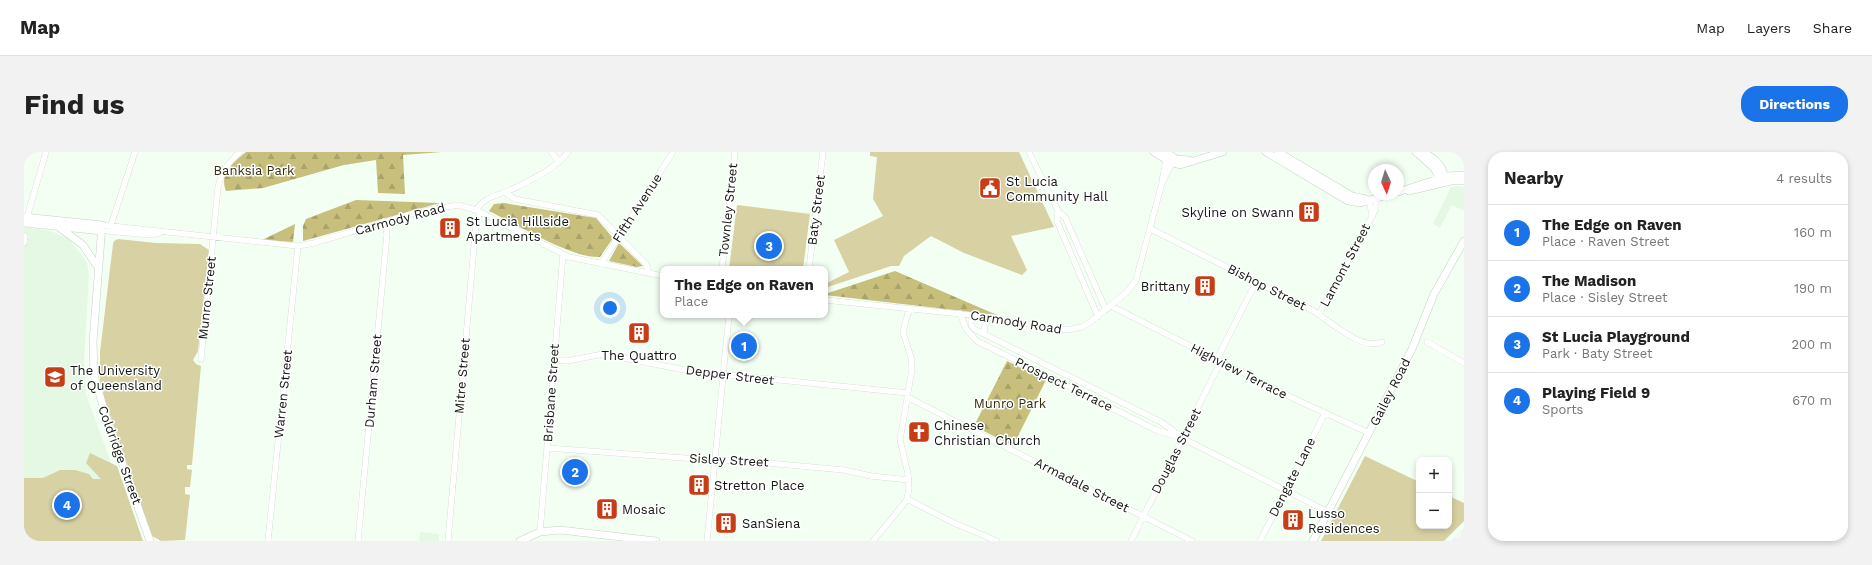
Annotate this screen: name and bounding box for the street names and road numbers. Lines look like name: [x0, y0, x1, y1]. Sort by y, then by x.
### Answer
street label: Townley Street: [716, 162, 740, 258]
street label: Fifth Avenue: [609, 171, 665, 245]
street label: Baty Street: [804, 173, 828, 246]
street label: Carmody Road: [353, 200, 447, 238]
street label: Lamont Street: [1317, 220, 1374, 309]
street label: Munro Street: [195, 255, 219, 340]
street label: Bishop Street: [1225, 261, 1309, 314]
street label: Carmody Road: [969, 307, 1063, 337]
street label: Durham Street: [361, 333, 385, 429]
street label: Mitre Street: [451, 337, 473, 415]
street label: Highview Terrace: [1188, 340, 1290, 402]
street label: Brisbane Street: [540, 343, 562, 443]
street label: Warren Street: [271, 348, 295, 439]
street label: Prospect Terrace: [1013, 354, 1115, 414]
street label: Gailey Road: [1367, 356, 1413, 428]
street label: Depper Street: [685, 362, 776, 388]
street label: Coldridge Street: [95, 404, 145, 507]
street label: Douglas Street: [1148, 405, 1204, 496]
street label: Dengate Lane: [1266, 435, 1318, 519]
street label: Sisley Street: [689, 450, 770, 470]
street label: Armadale Street: [1032, 455, 1132, 516]

